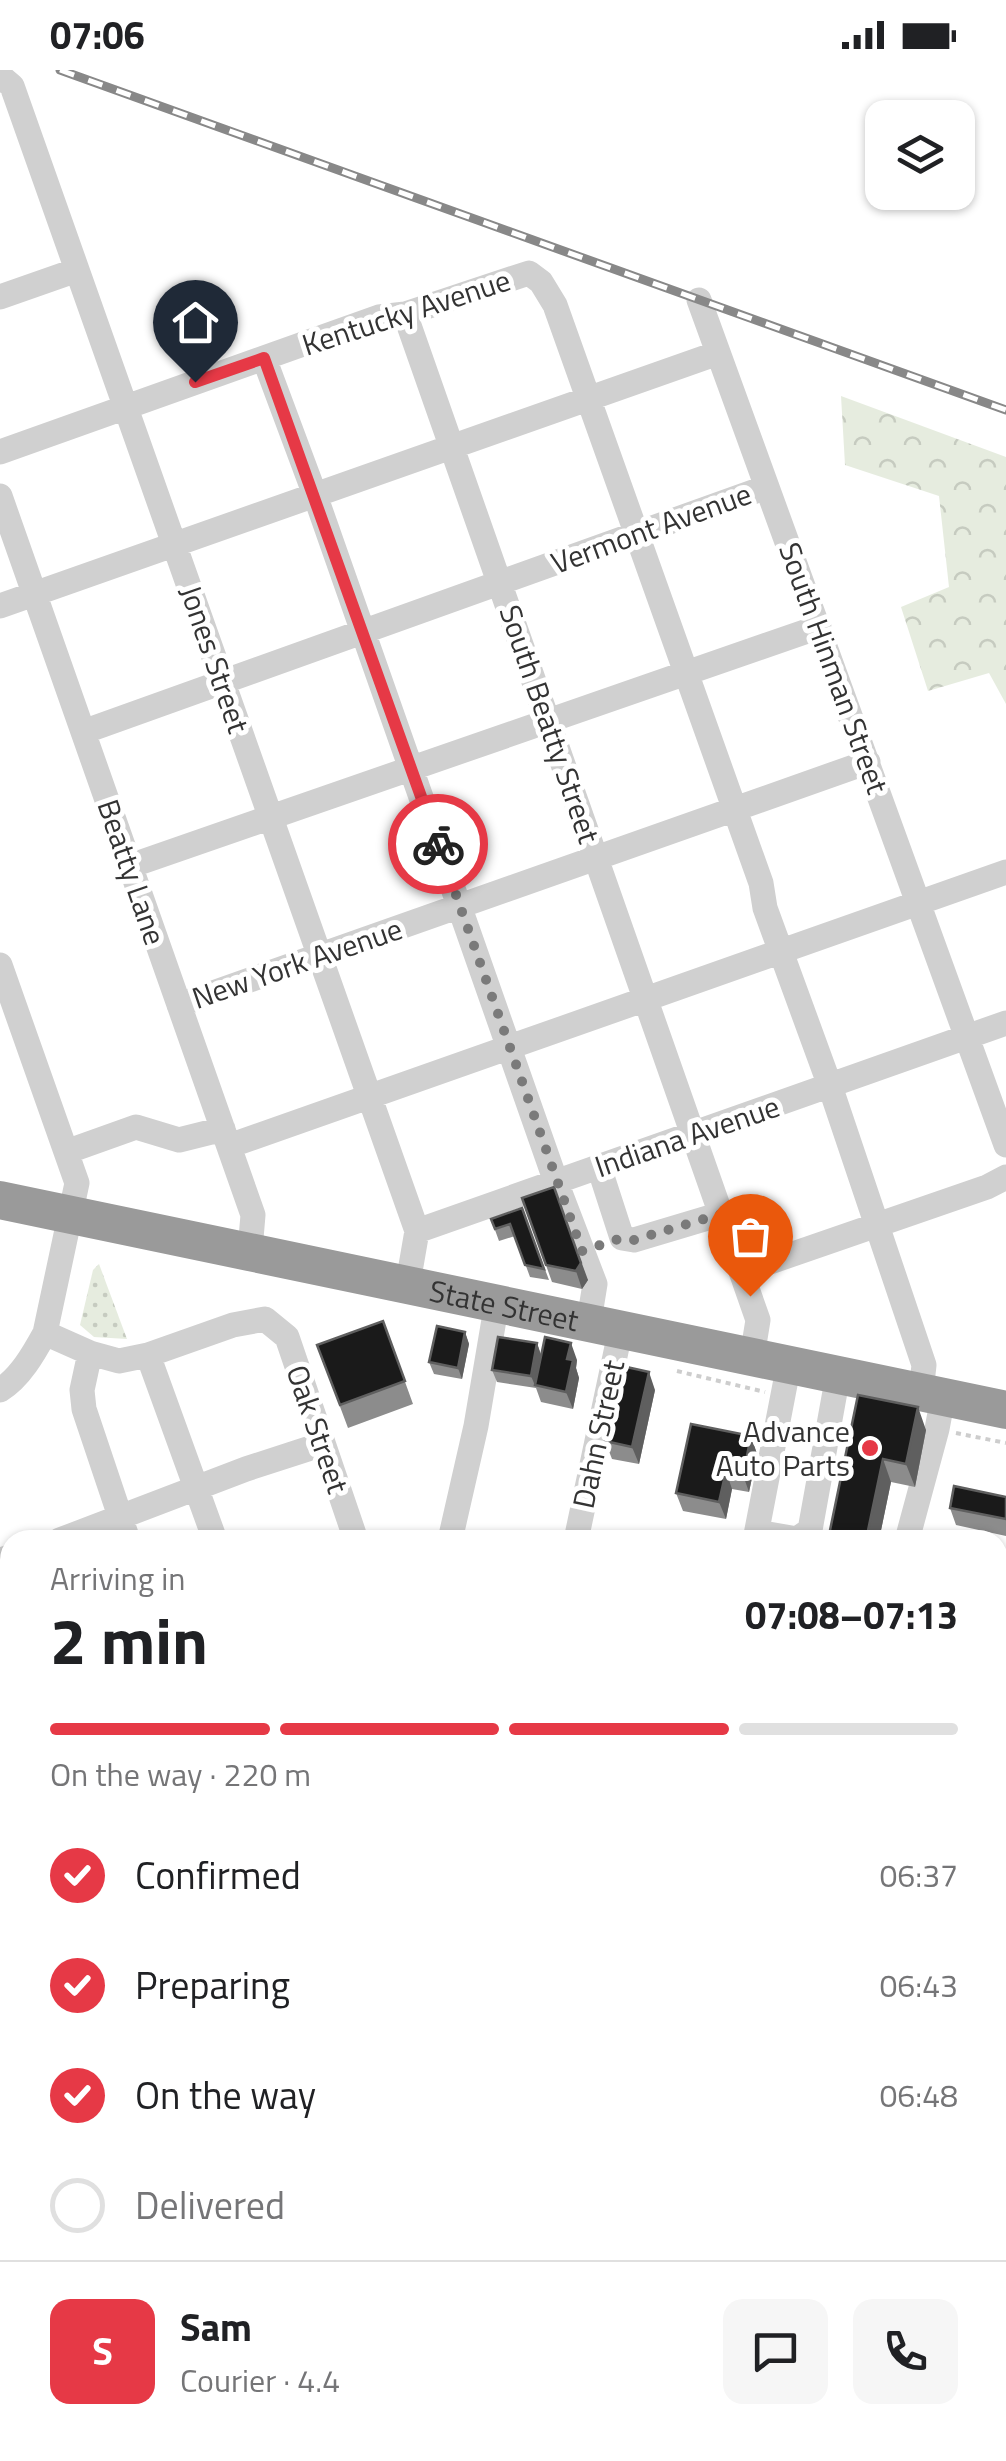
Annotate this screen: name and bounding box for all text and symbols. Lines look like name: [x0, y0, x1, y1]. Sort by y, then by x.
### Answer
text: 07:06: [50, 6, 145, 64]
map controls: [865, 100, 975, 210]
button: layers: [865, 100, 975, 210]
street label: Kentucky Avenue: [296, 257, 516, 367]
pin: [153, 280, 238, 383]
icon: home: [168, 295, 223, 350]
street label: Vermont Avenue: [544, 470, 758, 586]
street label: South Hinman Street: [767, 536, 901, 801]
street label: Jones Street: [168, 579, 262, 740]
street label: South Beatty Street: [488, 599, 613, 850]
street label: Beatty Lane: [86, 793, 178, 951]
courier: [388, 794, 488, 894]
icon: bike: [411, 817, 466, 872]
street label: New York Avenue: [186, 905, 408, 1021]
street label: Indiana Avenue: [588, 1083, 786, 1189]
pin: [708, 1194, 793, 1297]
icon: bag: [723, 1209, 778, 1264]
street label: State Street: [425, 1267, 583, 1343]
street label: Dahn Street: [560, 1355, 636, 1512]
street label: Oak Street: [275, 1359, 362, 1500]
place label: Advance Auto Parts: [716, 1408, 850, 1488]
marker: Advance Auto Parts: [859, 1437, 881, 1459]
text: Arriving in: [50, 1554, 186, 1602]
text: 07:08–07:13: [745, 1586, 958, 1644]
text: 2 min: [50, 1590, 208, 1689]
text: On the way · 220 m: [50, 1750, 311, 1798]
text: Confirmed: [135, 1846, 301, 1904]
icon: check: [50, 1848, 105, 1903]
text: 06:37: [879, 1851, 958, 1899]
text: Preparing: [135, 1956, 290, 2014]
icon: check: [50, 1958, 105, 2013]
text: 06:43: [879, 1961, 958, 2009]
text: On the way: [135, 2066, 316, 2124]
icon: check: [50, 2068, 105, 2123]
text: 06:48: [879, 2071, 958, 2119]
text: Delivered: [135, 2176, 285, 2234]
text: Sam: [180, 2298, 252, 2356]
button: chat: [723, 2299, 828, 2404]
button: phone: [853, 2299, 958, 2404]
text: S: [92, 2322, 113, 2380]
text: Courier · 4.4: [180, 2356, 340, 2404]

